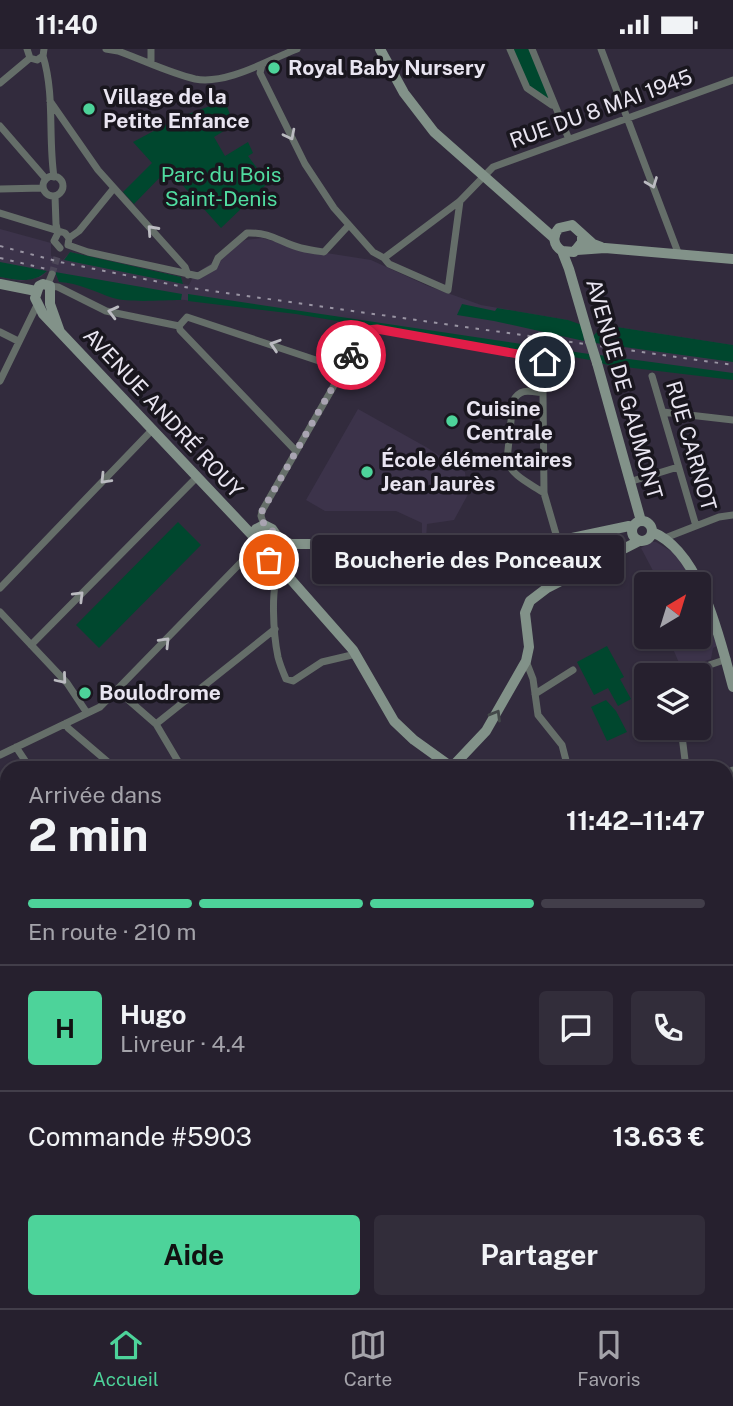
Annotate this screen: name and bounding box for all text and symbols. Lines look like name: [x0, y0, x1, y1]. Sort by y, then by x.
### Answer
text: 11:40: [35, 9, 98, 40]
place label: Royal Baby Nursery: [288, 55, 486, 80]
marker: Royal Baby Nursery: [266, 60, 282, 76]
street label: RUE DU 8 MAI 1945: [506, 64, 695, 153]
place label: Village de la Petite Enfance: [103, 84, 250, 133]
marker: Village de la Petite Enfance: [81, 101, 97, 117]
one-way arrow: [281, 128, 295, 140]
park label: Parc du Bois Saint-Denis: [161, 162, 281, 211]
one-way arrow: [643, 176, 657, 188]
one-way arrow: [148, 226, 161, 239]
street label: AVENUE DE GAUMONT: [581, 276, 668, 502]
one-way arrow: [107, 305, 119, 320]
courier: [316, 320, 386, 390]
street label: AVENUE ANDRÉ ROUY: [78, 323, 249, 503]
pin: [515, 332, 575, 392]
icon: bike: [332, 336, 370, 374]
one-way arrow: [269, 339, 281, 354]
icon: home: [526, 343, 564, 381]
street label: RUE CARNOT: [661, 378, 722, 514]
place label: Cuisine Centrale: [466, 396, 553, 445]
marker: Cuisine Centrale: [444, 413, 460, 429]
place label: École élémentaires Jean Jaurès: [381, 447, 572, 496]
marker: École élémentaires Jean Jaurès: [359, 464, 375, 480]
one-way arrow: [101, 470, 114, 483]
pin: [239, 530, 299, 590]
callout: Boucherie des Ponceaux: [311, 535, 622, 585]
icon: bag: [250, 541, 288, 579]
text: Boucherie des Ponceaux: [334, 546, 602, 573]
north arrow: [634, 572, 710, 649]
map controls: [634, 572, 711, 740]
one-way arrow: [71, 592, 84, 605]
one-way arrow: [156, 637, 169, 650]
button: layers: [634, 663, 711, 740]
one-way arrow: [54, 671, 66, 684]
place label: Boulodrome: [99, 680, 221, 705]
marker: Boulodrome: [77, 685, 93, 701]
one-way arrow: [488, 710, 501, 723]
text: Arrivée dans: [28, 781, 162, 808]
text: 11:42–11:47: [566, 805, 705, 836]
text: 2 min: [28, 807, 148, 861]
text: En route · 210 m: [28, 918, 196, 945]
button: chat: [539, 991, 613, 1065]
button: phone: [631, 991, 705, 1065]
text: Hugo: [120, 999, 186, 1030]
text: H: [55, 1013, 75, 1044]
text: Livreur · 4.4: [120, 1030, 245, 1057]
text: Commande #5903: [28, 1121, 252, 1152]
text: 13.63 €: [612, 1121, 705, 1152]
button: Aide: [28, 1215, 360, 1295]
button: Partager: [374, 1215, 705, 1295]
tab: Accueil: [93, 1326, 159, 1390]
tab: Carte: [344, 1326, 392, 1390]
tab: Favoris: [577, 1326, 640, 1390]

